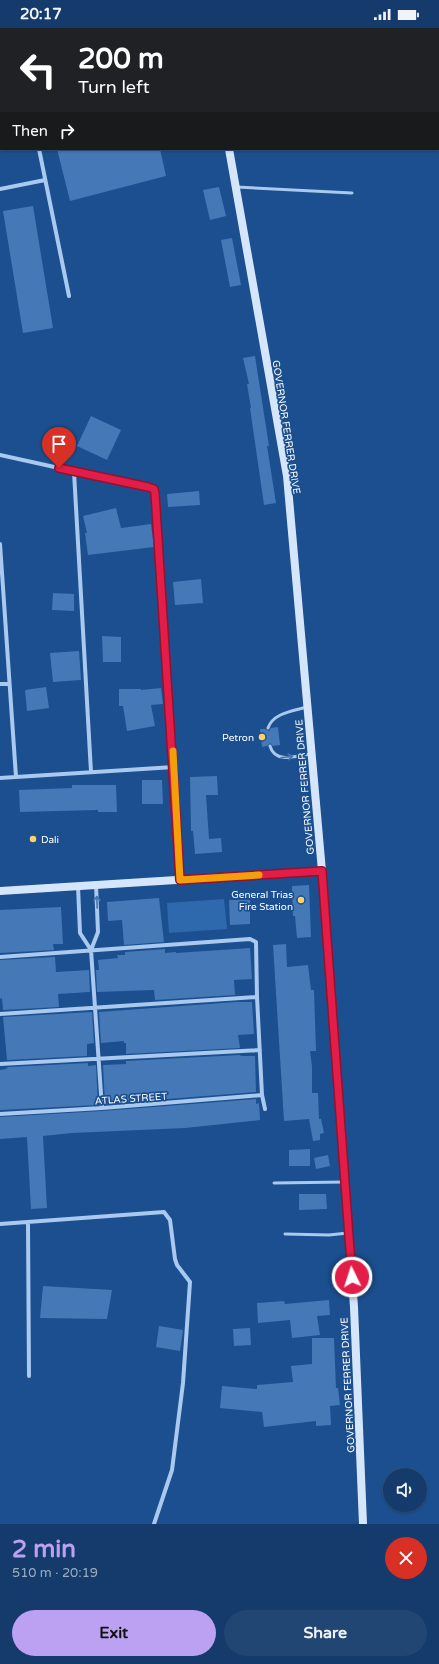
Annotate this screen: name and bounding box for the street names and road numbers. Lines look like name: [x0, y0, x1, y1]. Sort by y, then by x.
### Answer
street label: GOVERNOR FERRER DRIVE: [269, 359, 303, 495]
street label: GOVERNOR FERRER DRIVE: [293, 719, 317, 855]
street label: ATLAS STREET: [94, 1090, 168, 1108]
street label: GOVERNOR FERRER DRIVE: [338, 1317, 358, 1453]

